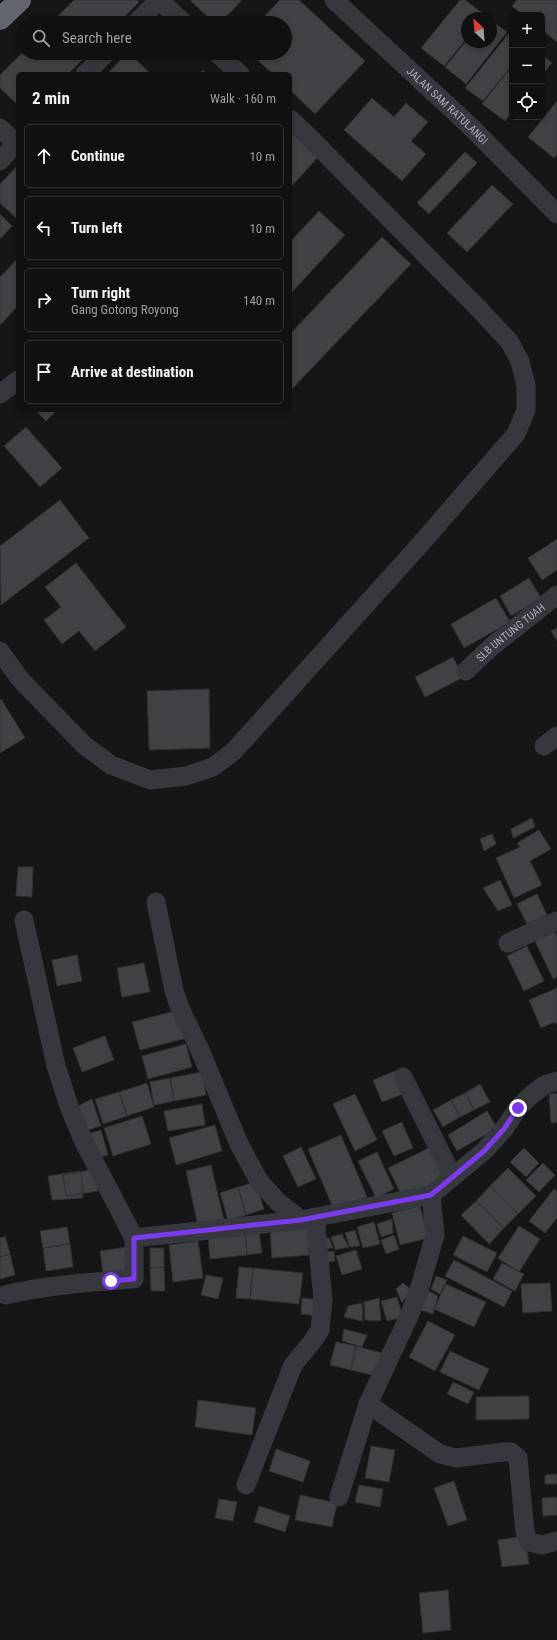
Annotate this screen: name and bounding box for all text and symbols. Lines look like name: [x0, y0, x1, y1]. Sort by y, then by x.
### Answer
north arrow: [461, 12, 497, 48]
map controls: [509, 12, 545, 120]
button: +: [509, 12, 545, 48]
search box: [16, 16, 292, 60]
icon: search: [30, 27, 52, 49]
text: Search here: [62, 29, 132, 47]
button: −: [509, 48, 545, 84]
street label: JALAN SAM RATULANGI: [404, 64, 491, 147]
button: locate: [509, 84, 545, 120]
text: 2 min: [32, 88, 70, 108]
text: Walk · 160 m: [210, 91, 276, 106]
icon: ahead: [33, 145, 55, 167]
text: Continue: [71, 147, 125, 165]
text: 10 m: [249, 149, 275, 164]
icon: left: [33, 217, 55, 239]
text: Turn left: [71, 219, 122, 237]
text: 10 m: [249, 221, 275, 236]
text: Turn right: [71, 284, 130, 302]
icon: right: [33, 289, 55, 311]
text: 140 m: [243, 293, 275, 308]
text: Gang Gotong Royong: [71, 302, 179, 317]
icon: arrive: [33, 361, 55, 383]
text: Arrive at destination: [71, 363, 194, 381]
street label: SLB UNTUNG TUAH: [473, 601, 547, 664]
route end: [509, 1099, 527, 1117]
route start: [102, 1272, 120, 1290]

